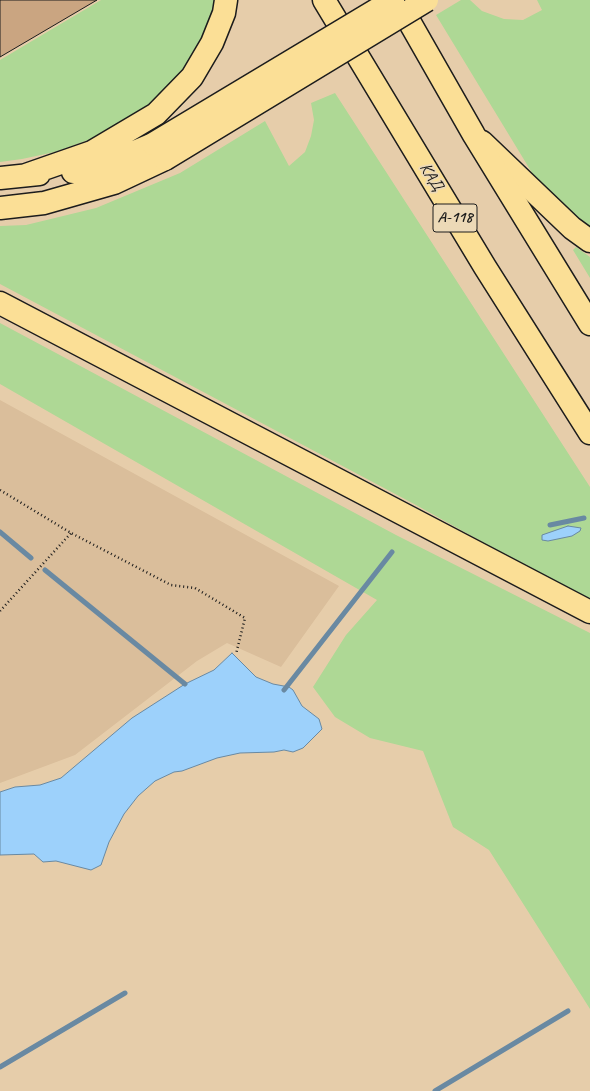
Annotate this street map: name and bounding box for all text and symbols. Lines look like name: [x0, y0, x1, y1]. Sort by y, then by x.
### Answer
street label: КАД: [415, 159, 447, 195]
road number: А-118: [433, 204, 477, 232]

